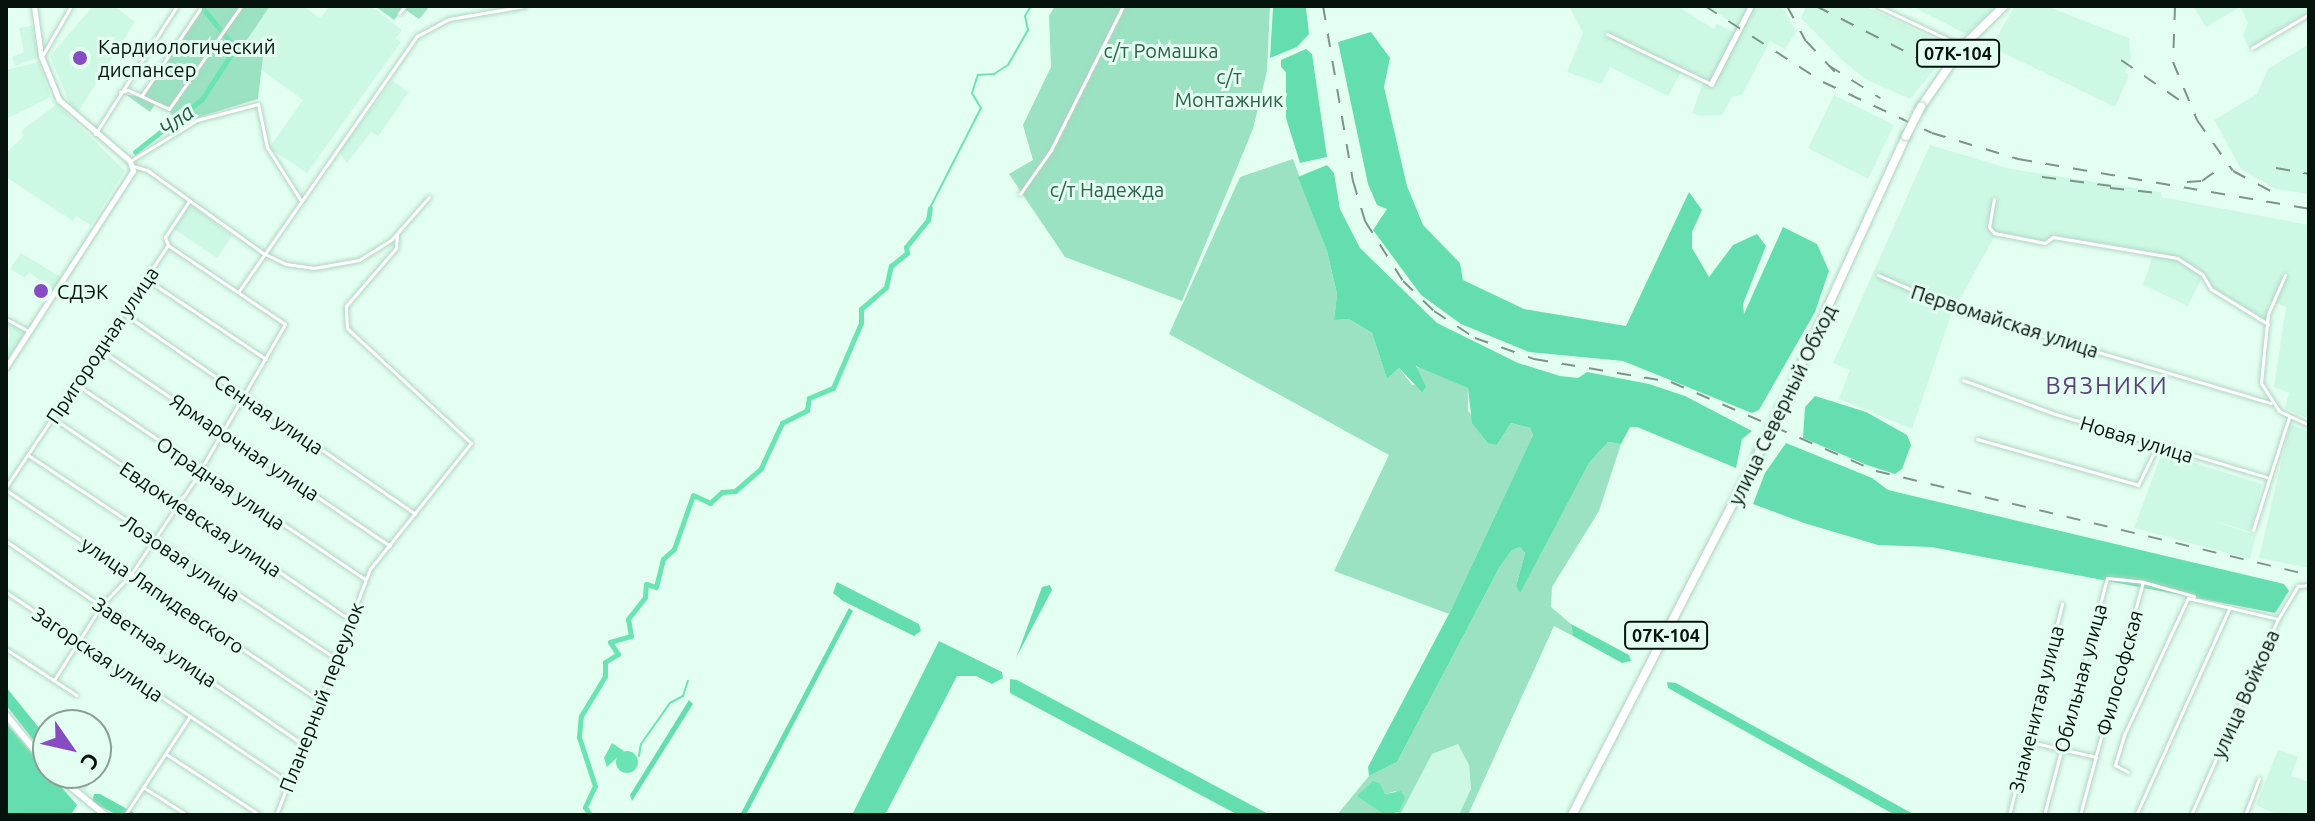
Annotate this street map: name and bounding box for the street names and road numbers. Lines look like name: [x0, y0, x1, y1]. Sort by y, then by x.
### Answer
road number: 07К-104: [1916, 39, 2000, 67]
street label: Пригородная улица: [41, 262, 163, 428]
street label: Первомайская улица: [1908, 279, 2102, 363]
street label: улица Северный Обход: [1723, 301, 1841, 509]
street label: Сенная улица: [210, 369, 328, 459]
street label: Ярмарочная улица: [166, 388, 324, 506]
street label: Новая улица: [2078, 410, 2196, 468]
street label: Отрадная улица: [152, 431, 290, 535]
street label: Евдокиевская улица: [116, 456, 286, 582]
street label: Лозовая улица: [117, 509, 245, 607]
street label: улица Ляпидевского: [77, 531, 249, 659]
street label: Заветная улица: [88, 592, 222, 692]
street label: Планерный переулок: [274, 599, 368, 795]
street label: Загорская улица: [28, 601, 168, 707]
street label: Обильная улица: [2049, 601, 2111, 755]
street label: Философская: [2091, 607, 2147, 739]
road number: 07К-104: [1624, 621, 1708, 649]
street label: Знаменитая улица: [2004, 623, 2068, 795]
street label: улица Войкова: [2206, 626, 2284, 762]

